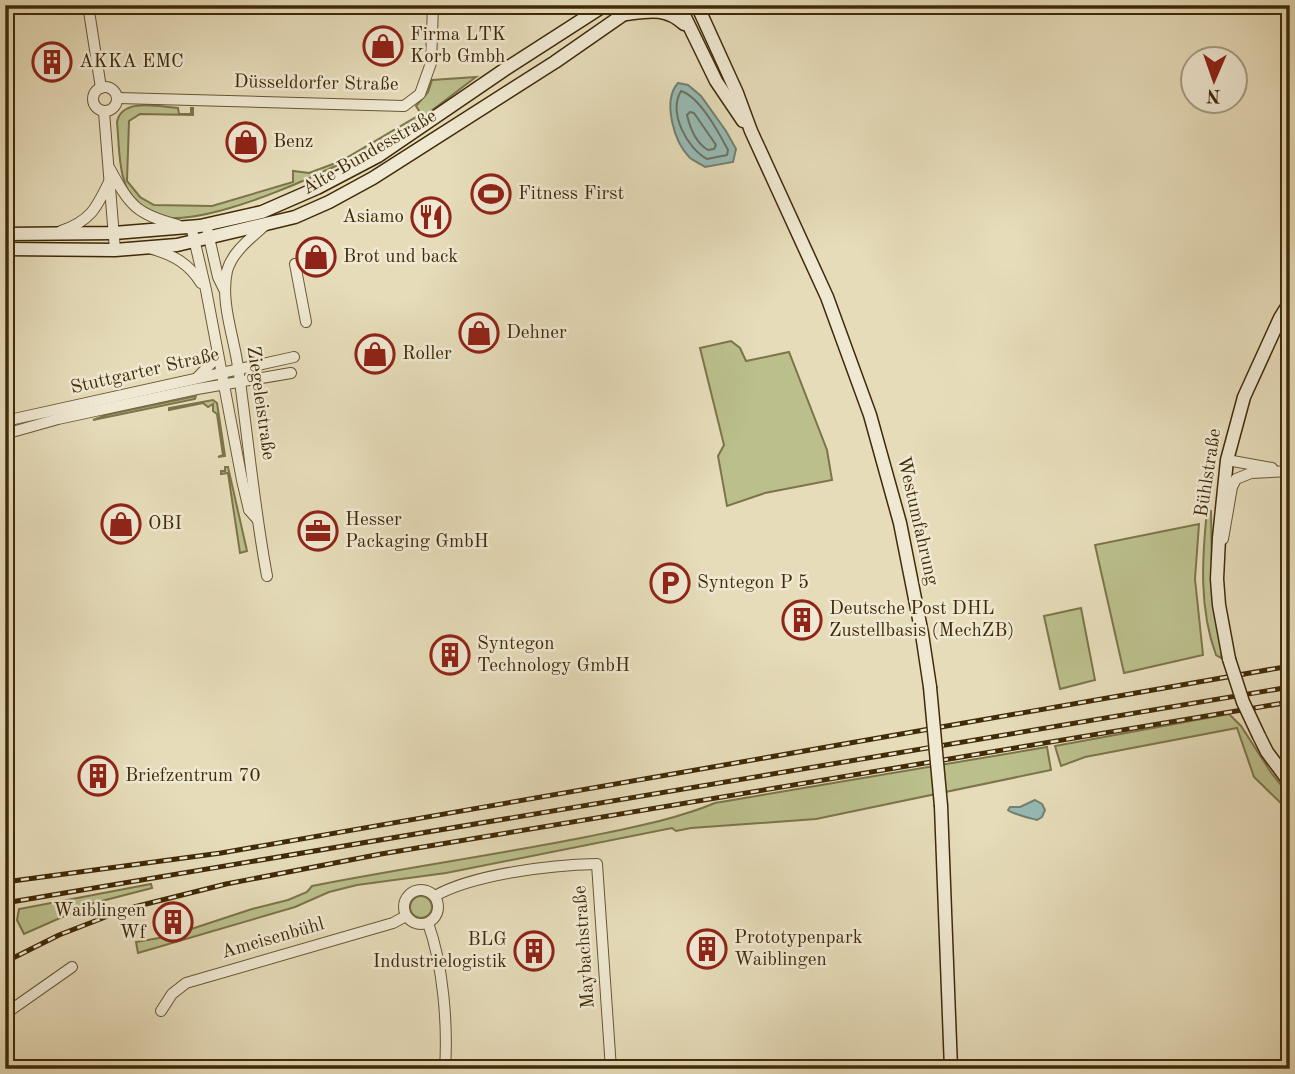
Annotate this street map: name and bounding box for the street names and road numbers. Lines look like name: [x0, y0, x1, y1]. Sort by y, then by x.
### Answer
street label: Düsseldorfer Straße: [233, 73, 399, 95]
street label: Alte Bundesstraße: [300, 107, 440, 199]
street label: Ziegeleistraße: [243, 345, 277, 461]
street label: Stuttgarter Straße: [69, 346, 221, 398]
street label: Bühlstraße: [1193, 427, 1225, 519]
street label: Westumfahrung: [893, 455, 941, 588]
street label: Maybachstraße: [571, 885, 599, 1009]
street label: Ameisenbühl: [219, 915, 327, 963]

